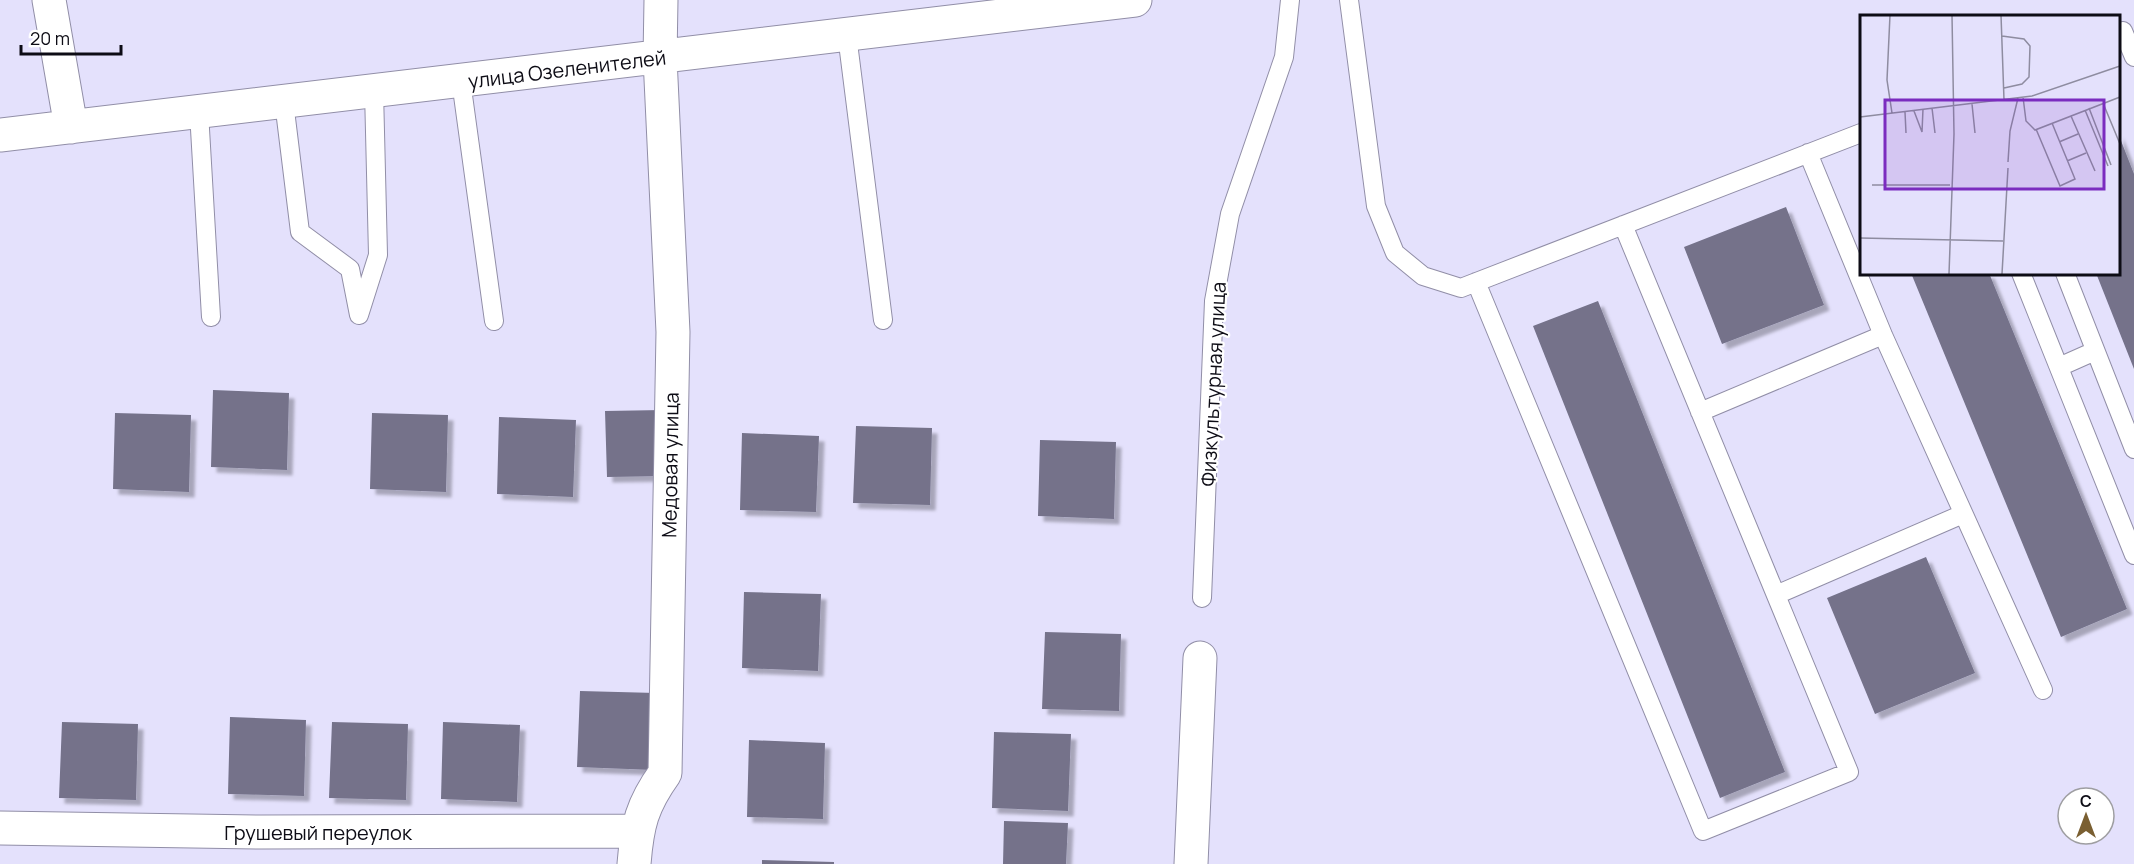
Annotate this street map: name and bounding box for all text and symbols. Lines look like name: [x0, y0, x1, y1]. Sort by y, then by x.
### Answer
inset map: [1860, 15, 2119, 274]
scale bar: [21, 18, 122, 56]
text: 20 m: [30, 26, 70, 50]
street label: улица Озеленителей: [466, 43, 668, 95]
street label: Физкультурная улица: [1194, 281, 1232, 487]
street label: Медовая улица: [655, 392, 685, 538]
north arrow: [2056, 786, 2116, 846]
text: С: [2080, 790, 2092, 812]
street label: Грушевый переулок: [224, 819, 413, 846]

